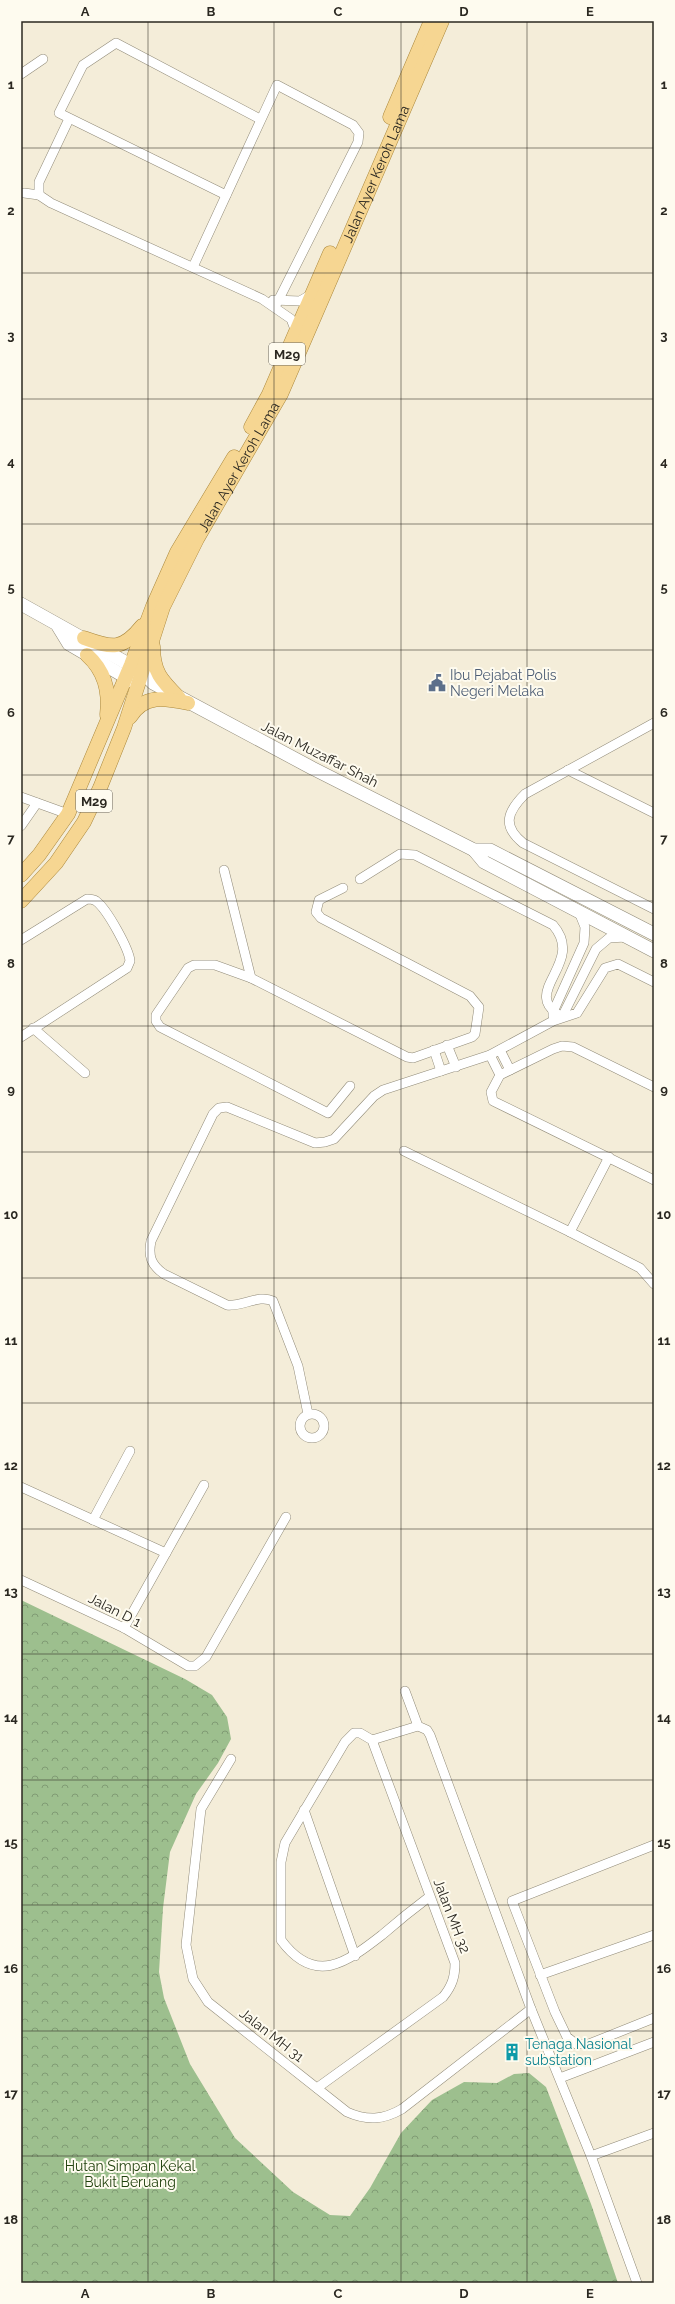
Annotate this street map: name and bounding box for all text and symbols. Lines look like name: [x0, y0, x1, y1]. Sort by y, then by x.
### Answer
text: A: [81, 4, 90, 19]
text: B: [207, 4, 216, 19]
text: C: [334, 4, 343, 19]
text: D: [459, 4, 469, 19]
text: E: [586, 4, 594, 19]
text: 1: [8, 77, 15, 92]
text: 1: [661, 77, 668, 92]
street label: Jalan Ayer Keroh Lama: [339, 103, 413, 245]
text: 2: [7, 203, 15, 218]
text: 2: [660, 203, 668, 218]
text: 3: [7, 328, 15, 343]
text: 3: [660, 328, 668, 343]
road number: M29: [269, 343, 305, 365]
street label: Jalan Ayer Keroh Lama: [195, 399, 283, 535]
text: 4: [7, 454, 15, 469]
text: 4: [660, 454, 668, 469]
text: 5: [7, 580, 15, 595]
text: 5: [660, 580, 668, 595]
place label: Ibu Pejabat Polis Negeri Melaka: [450, 667, 557, 699]
public building icon: Ibu Pejabat Polis Negeri Melaka: [427, 673, 447, 693]
text: 6: [7, 705, 15, 720]
text: 6: [660, 705, 668, 720]
street label: Jalan Muzaffar Shah: [259, 718, 381, 790]
road number: M29: [76, 790, 112, 812]
text: 7: [7, 831, 15, 846]
text: 7: [660, 831, 668, 846]
text: 8: [7, 956, 15, 971]
text: 8: [660, 956, 668, 971]
text: 9: [7, 1082, 15, 1097]
text: 9: [660, 1082, 668, 1097]
text: 10: [4, 1207, 18, 1222]
text: 10: [657, 1207, 671, 1222]
text: 11: [5, 1333, 18, 1348]
text: 11: [658, 1333, 671, 1348]
text: 12: [4, 1458, 18, 1473]
text: 12: [657, 1458, 671, 1473]
text: 13: [4, 1584, 18, 1599]
text: 13: [657, 1584, 671, 1599]
street label: Jalan D 1: [86, 1590, 144, 1630]
text: 14: [4, 1710, 18, 1725]
text: 14: [657, 1710, 671, 1725]
text: 15: [4, 1835, 18, 1850]
text: 15: [657, 1835, 671, 1850]
street label: Jalan MH 32: [430, 1877, 474, 1955]
text: 16: [4, 1961, 18, 1976]
text: 16: [657, 1961, 671, 1976]
street label: Jalan MH 31: [237, 2005, 307, 2065]
place label: Tenaga Nasional substation: [525, 2036, 632, 2068]
building icon: Tenaga Nasional substation: [502, 2042, 522, 2062]
text: 17: [4, 2086, 19, 2101]
text: 17: [657, 2086, 672, 2101]
park label: Hutan Simpan Kekal Bukit Beruang: [65, 2158, 196, 2190]
text: 18: [4, 2212, 18, 2227]
text: 18: [657, 2212, 671, 2227]
text: A: [81, 2286, 90, 2301]
text: B: [207, 2286, 216, 2301]
text: C: [334, 2286, 343, 2301]
text: D: [459, 2286, 469, 2301]
text: E: [586, 2286, 594, 2301]

